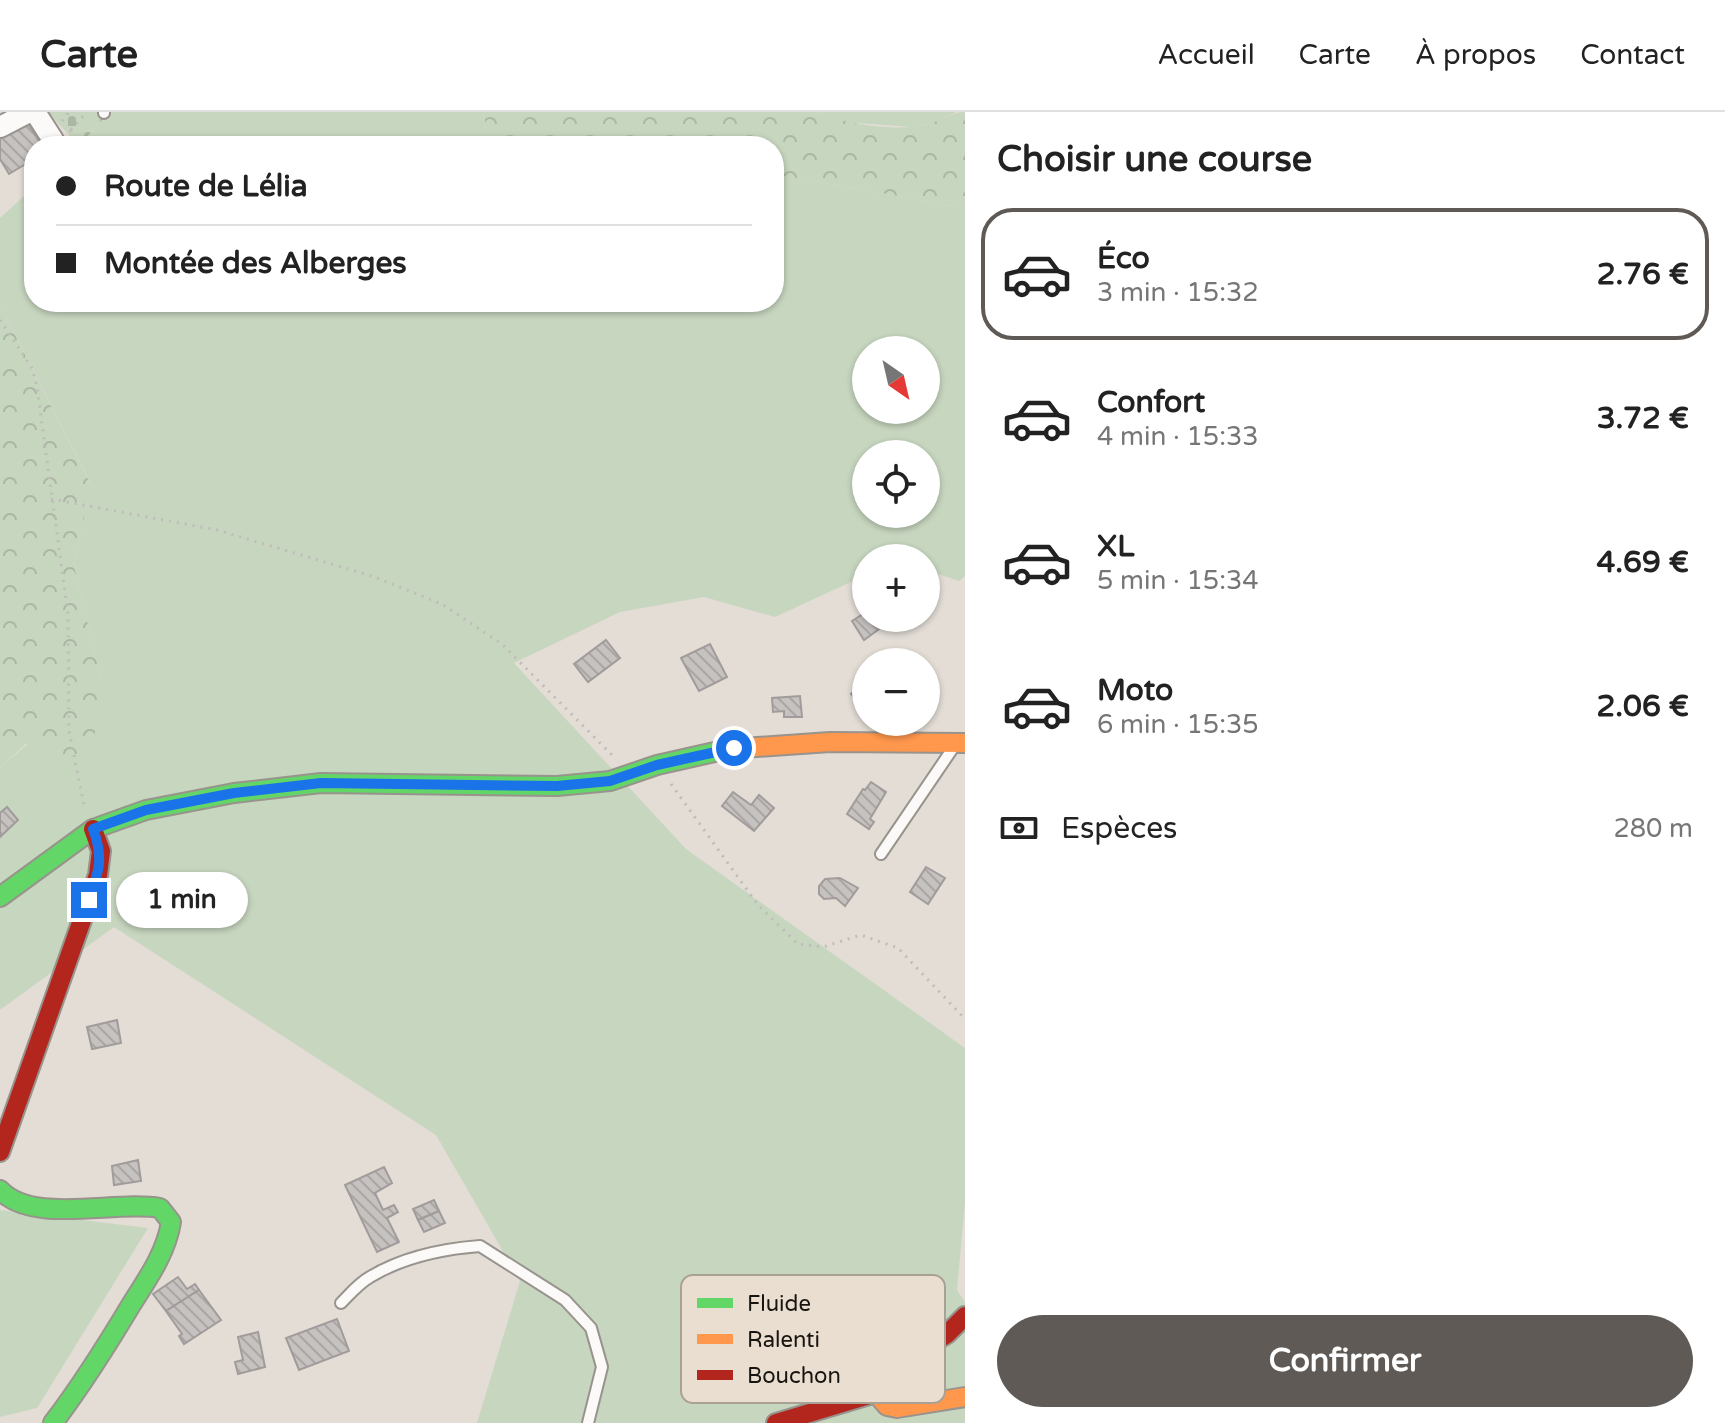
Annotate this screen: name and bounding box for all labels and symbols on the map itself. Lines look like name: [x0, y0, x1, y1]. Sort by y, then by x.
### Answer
north arrow: [852, 336, 940, 424]
route start: [716, 730, 752, 766]
callout: 1 min: [117, 872, 249, 928]
route end: [71, 882, 107, 918]
legend: [681, 1275, 945, 1403]
text: Fluide: [747, 1291, 811, 1317]
text: Ralenti: [747, 1327, 820, 1353]
text: Bouchon: [747, 1363, 841, 1389]

